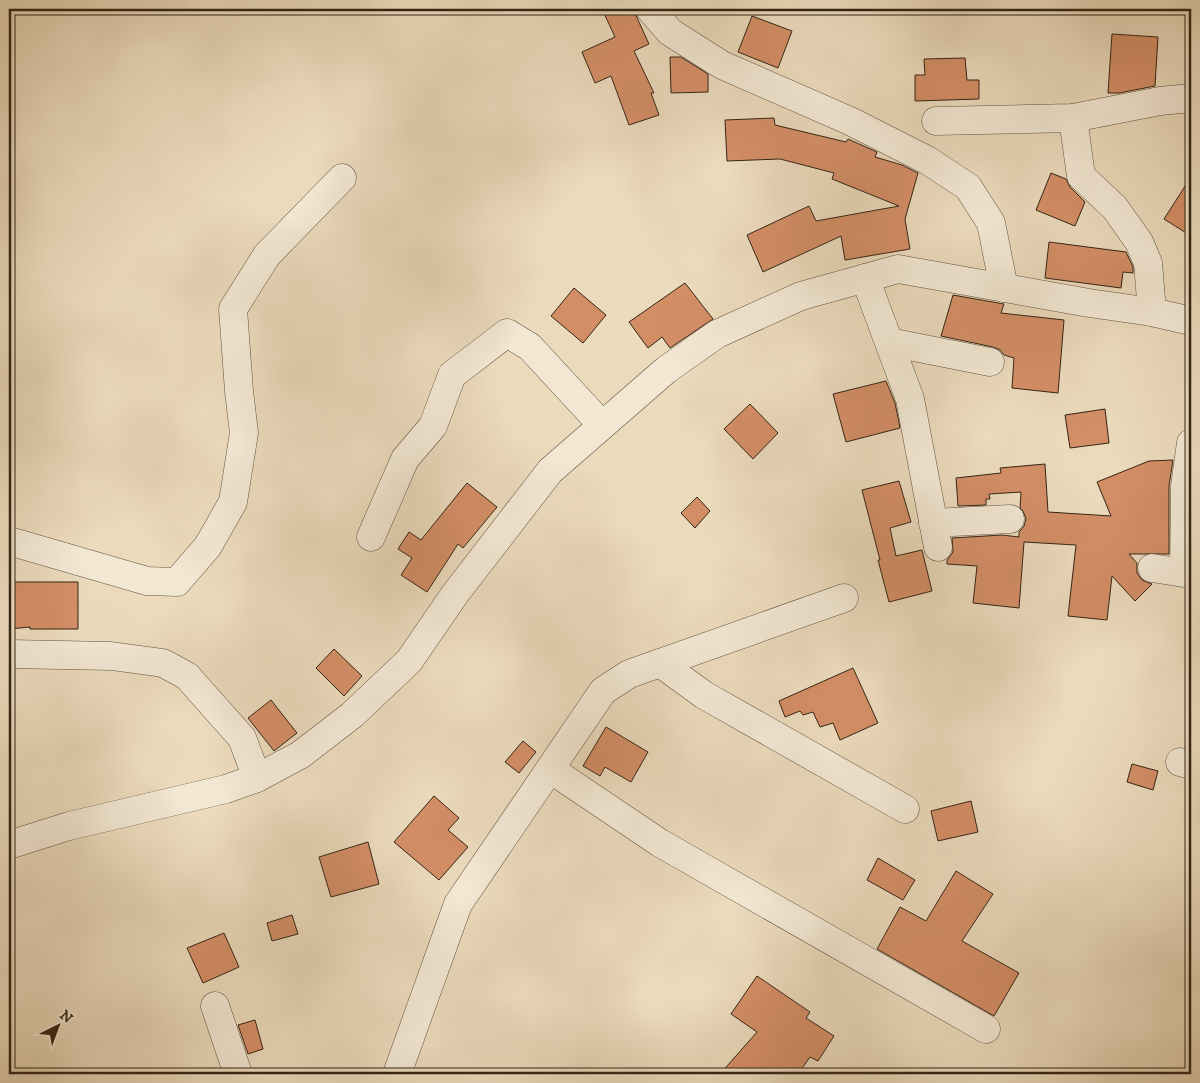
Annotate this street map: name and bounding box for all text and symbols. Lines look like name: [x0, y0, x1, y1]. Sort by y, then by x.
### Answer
north arrow: [32, 1000, 82, 1050]
text: N: [56, 1007, 77, 1028]

